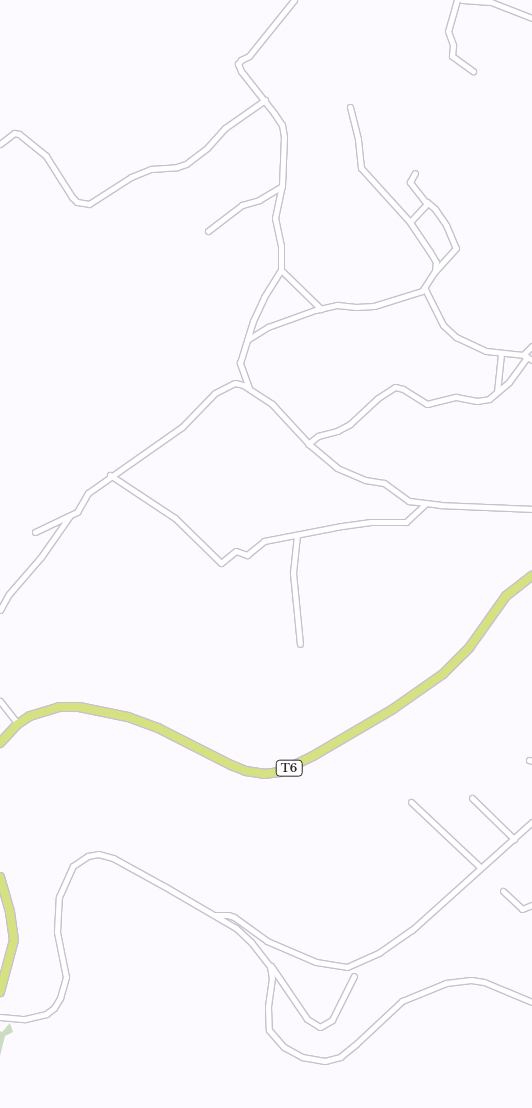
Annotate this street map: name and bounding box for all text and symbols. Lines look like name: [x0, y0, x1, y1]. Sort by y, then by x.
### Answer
road number: T6: [275, 760, 303, 776]

